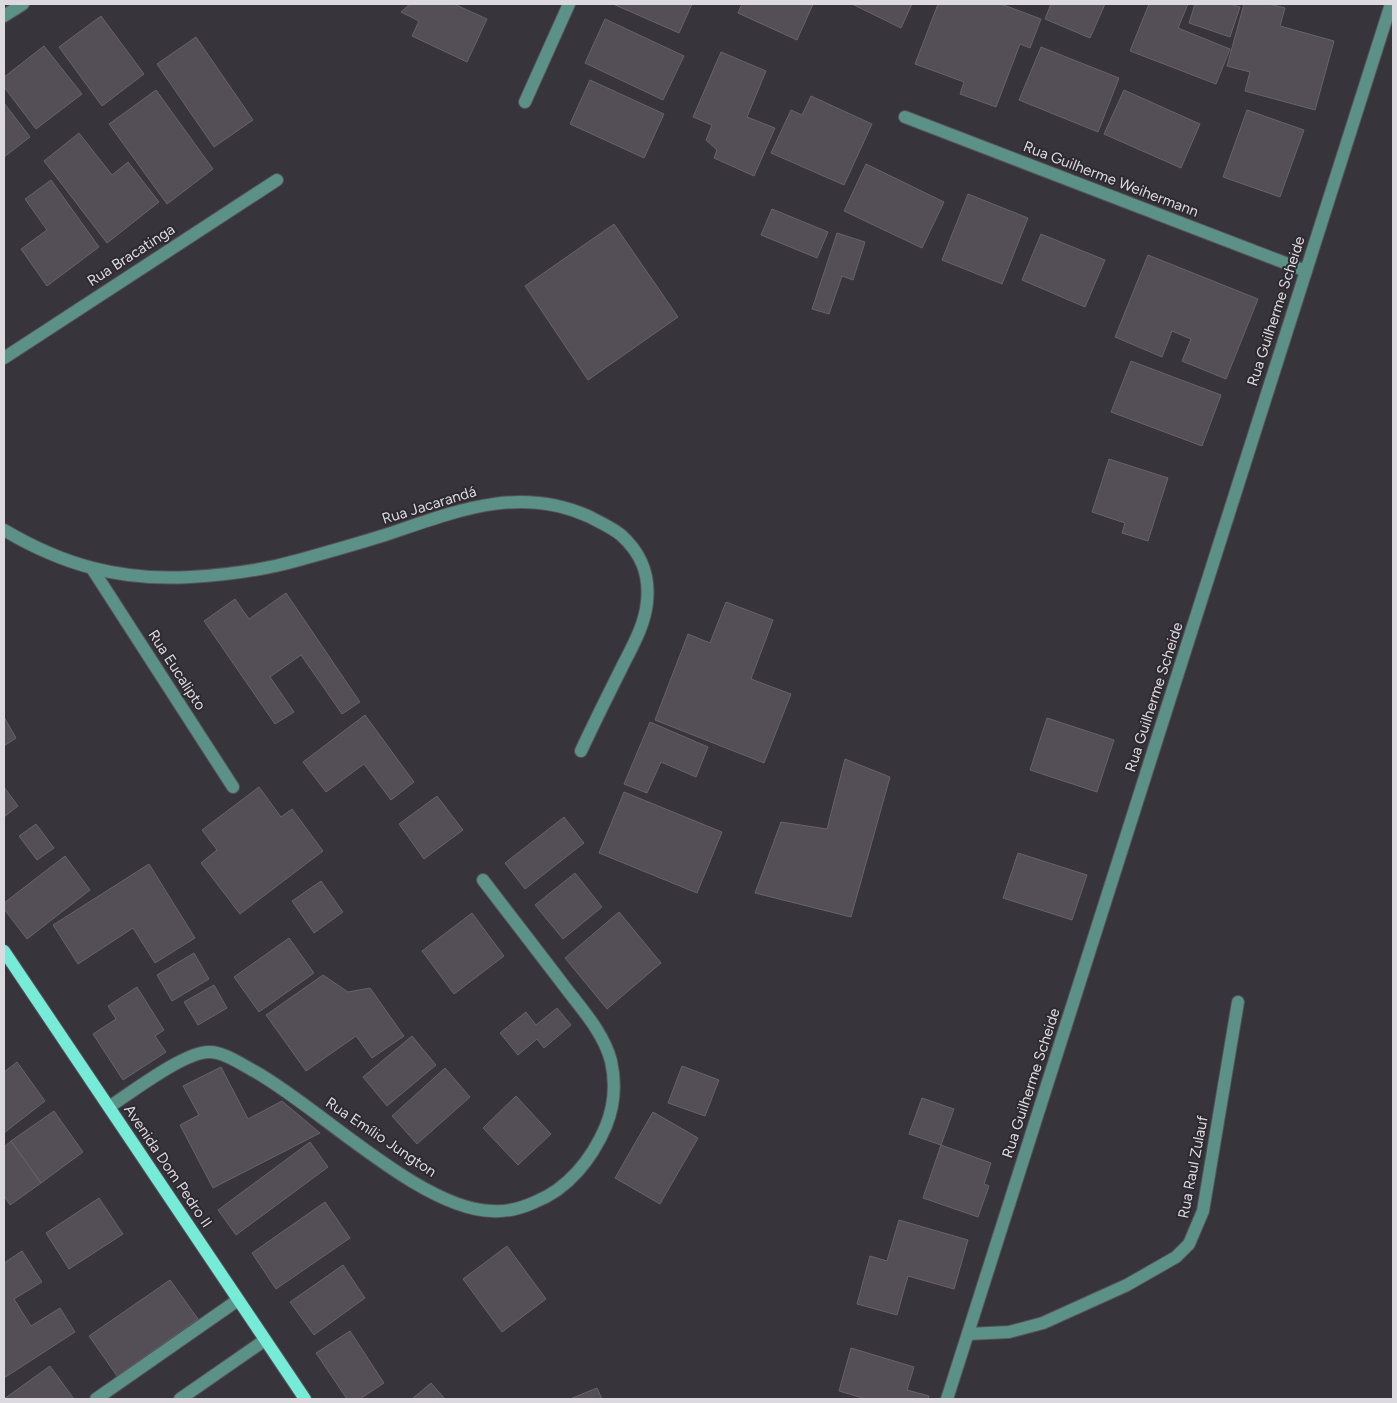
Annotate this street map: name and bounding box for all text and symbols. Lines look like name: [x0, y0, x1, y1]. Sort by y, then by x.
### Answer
street label: Rua Guilherme Weihermann: [1021, 137, 1201, 221]
street label: Rua Bracatinga: [84, 220, 178, 290]
street label: Rua Guilherme Scheide: [1243, 234, 1309, 388]
street label: Rua Jacarandá: [380, 482, 478, 528]
street label: Rua Guilherme Scheide: [1121, 620, 1187, 774]
street label: Rua Eucalipto: [144, 626, 210, 714]
street label: Rua Guilherme Scheide: [998, 1006, 1064, 1160]
street label: Rua Emílio Jungton: [322, 1093, 440, 1181]
street label: Avenida Dom Pedro II: [120, 1101, 216, 1231]
street label: Rua Raul Zulauf: [1174, 1114, 1212, 1220]

